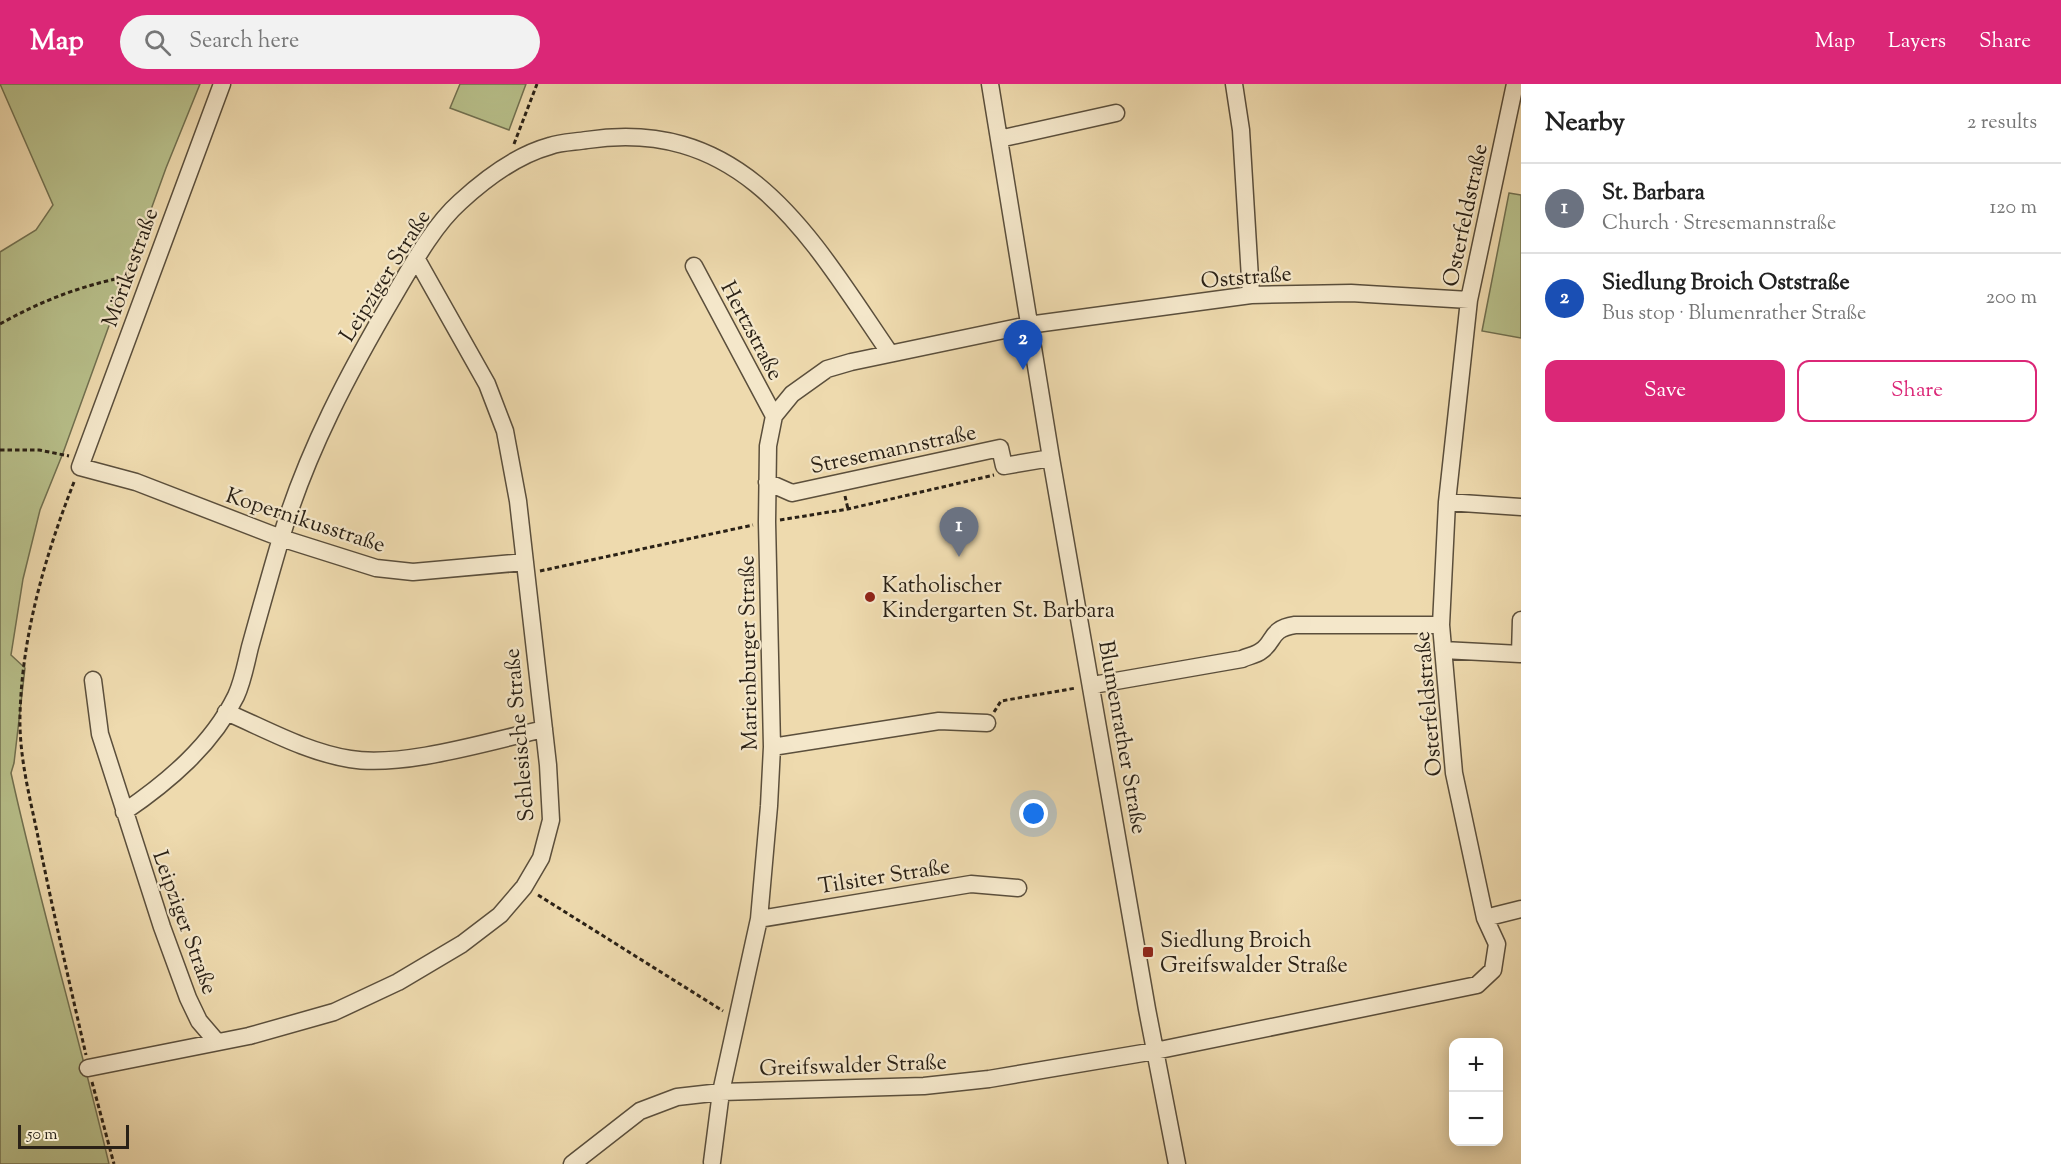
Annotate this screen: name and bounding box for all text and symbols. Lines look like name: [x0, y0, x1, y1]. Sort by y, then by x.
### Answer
search box: [120, 15, 540, 69]
text: Map: [30, 22, 84, 62]
icon: search: [141, 26, 174, 59]
text: Search here: [189, 26, 299, 58]
text: Map: [1815, 27, 1855, 57]
text: Layers: [1888, 27, 1946, 57]
text: Share: [1979, 27, 2031, 57]
text: Nearby: [1545, 105, 1625, 142]
text: 2 results: [1967, 109, 2037, 138]
street label: Osterfeldstraße: [1436, 141, 1498, 290]
text: St. Barbara: [1602, 178, 1705, 210]
text: 1: [1561, 194, 1568, 223]
text: 120 m: [1989, 194, 2037, 223]
street label: Mörikestraße: [95, 204, 168, 332]
street label: Leipziger Straße: [333, 204, 440, 349]
text: Church · Stresemannstraße: [1602, 210, 1836, 239]
street label: Oststraße: [1199, 259, 1293, 299]
text: Siedlung Broich Oststraße: [1602, 268, 1850, 300]
street label: Hertzstraße: [711, 276, 790, 387]
text: 2: [1560, 284, 1569, 313]
text: 200 m: [1986, 284, 2037, 313]
text: Bus stop · Blumenrather Straße: [1602, 300, 1866, 329]
pin: 2: [1004, 320, 1042, 370]
button: Save: [1545, 360, 1785, 422]
button: Share: [1797, 360, 2037, 422]
street label: Stresemannstraße: [808, 418, 980, 484]
street label: Kopernikusstraße: [221, 481, 389, 563]
pin: 1: [940, 508, 978, 557]
street label: Marienburger Straße: [732, 555, 768, 751]
place label: Katholischer Kindergarten St. Barbara: [882, 571, 1115, 628]
marker: Katholischer Kindergarten St. Barbara: [863, 590, 877, 604]
street label: Osterfeldstraße: [1408, 630, 1452, 778]
street label: Blumenrather Straße: [1088, 638, 1154, 837]
street label: Schlesische Straße: [497, 647, 545, 823]
your location: [1019, 799, 1048, 828]
street label: Leipziger Straße: [142, 847, 224, 999]
street label: Tilsiter Straße: [816, 852, 953, 904]
place label: Siedlung Broich Greifswalder Straße: [1160, 926, 1348, 983]
marker: Siedlung Broich Greifswalder Straße: [1141, 945, 1155, 959]
map controls: [1449, 1038, 1503, 1146]
button: +: [1449, 1038, 1503, 1092]
street label: Greifswalder Straße: [759, 1048, 947, 1086]
button: −: [1449, 1092, 1503, 1146]
scale bar: [18, 1122, 129, 1150]
text: 50 m: [27, 1124, 58, 1147]

